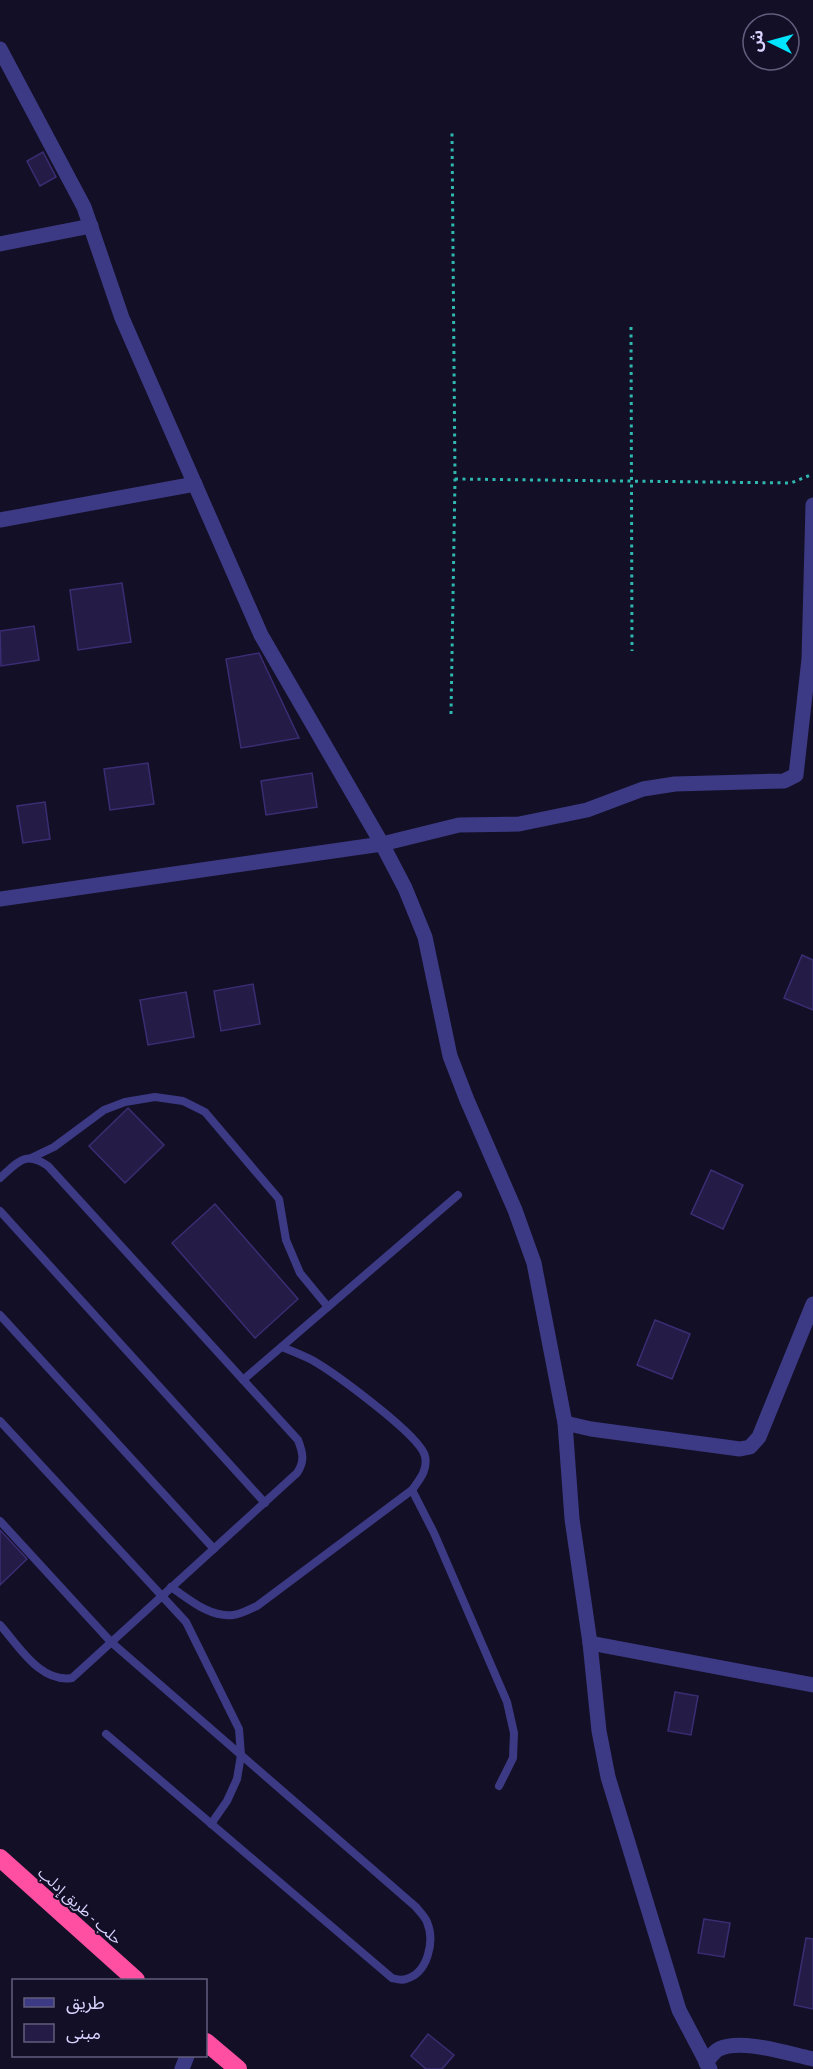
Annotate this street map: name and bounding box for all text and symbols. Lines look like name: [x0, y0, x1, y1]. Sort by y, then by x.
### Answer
north arrow: [741, 12, 801, 72]
text: ش: [745, 29, 769, 53]
street label: حلب - طريق إدلب: [33, 1863, 126, 1950]
legend: [12, 1979, 207, 2057]
text: طريق: [66, 1991, 105, 2016]
text: مبنى: [66, 2021, 101, 2046]

